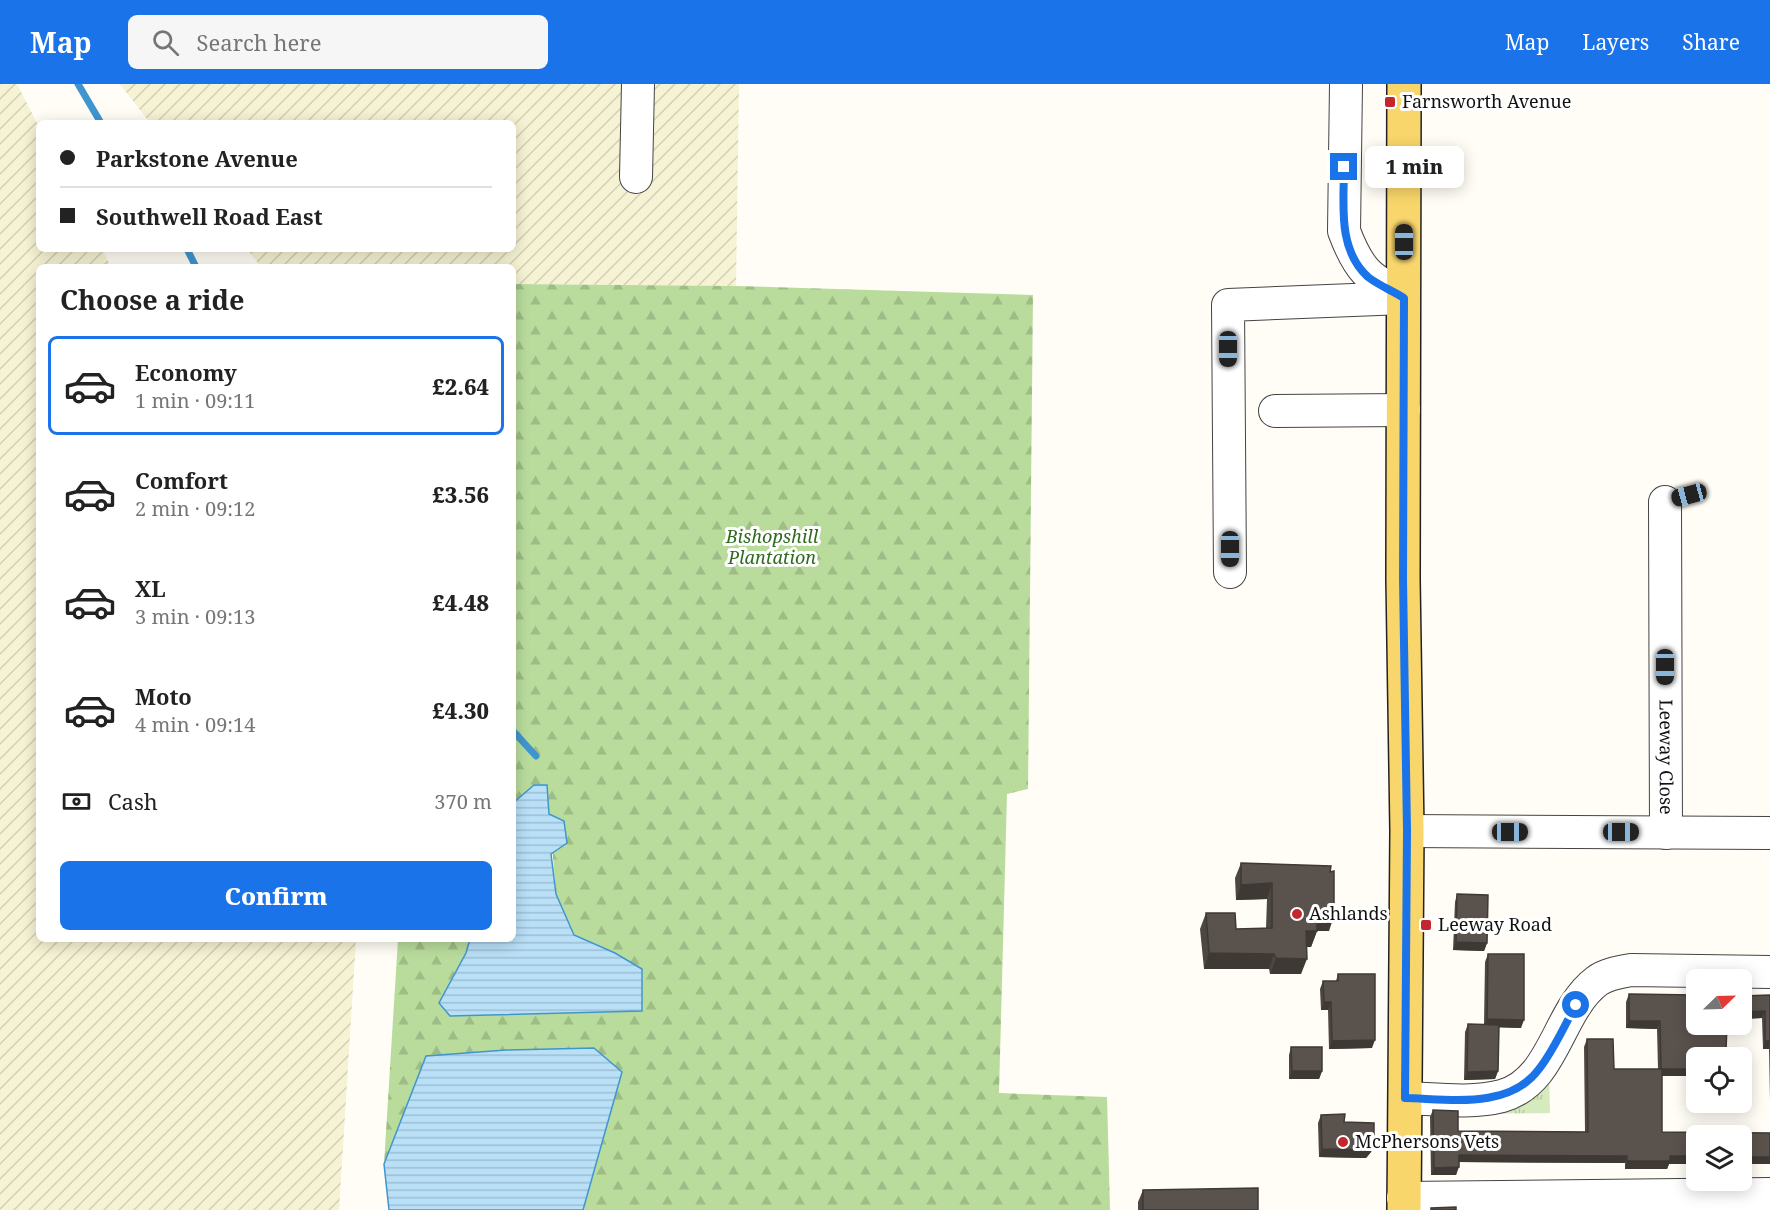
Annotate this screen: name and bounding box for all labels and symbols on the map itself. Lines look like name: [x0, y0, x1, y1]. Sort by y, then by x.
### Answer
place label: Farnsworth Avenue: [1402, 89, 1571, 113]
marker: Farnsworth Avenue: [1383, 95, 1397, 109]
callout: 1 min: [1365, 146, 1464, 188]
route end: [1330, 153, 1357, 180]
car: [1395, 224, 1413, 260]
car: [1219, 331, 1237, 367]
car: [1669, 482, 1709, 508]
park label: Bishopshill Plantation: [725, 524, 819, 569]
car: [1221, 531, 1239, 567]
car: [1656, 649, 1674, 685]
street label: Leeway Close: [1655, 699, 1679, 815]
car: [1492, 823, 1528, 841]
car: [1603, 823, 1639, 841]
place label: Ashlands: [1309, 901, 1388, 925]
marker: Ashlands: [1290, 907, 1304, 921]
place label: Leeway Road: [1438, 912, 1552, 936]
marker: Leeway Road: [1419, 918, 1433, 932]
north arrow: [1686, 969, 1752, 1035]
route start: [1562, 991, 1589, 1018]
place label: McPhersons Vets: [1355, 1129, 1499, 1153]
marker: McPhersons Vets: [1336, 1135, 1350, 1149]

